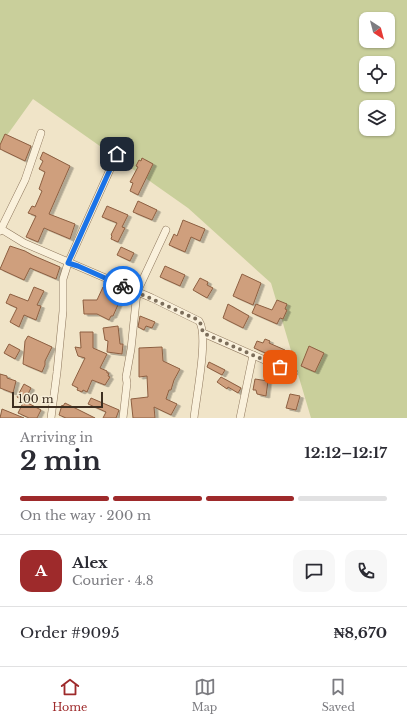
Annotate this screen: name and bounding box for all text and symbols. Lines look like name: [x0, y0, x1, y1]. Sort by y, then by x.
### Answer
north arrow: [359, 12, 395, 48]
map controls: [359, 12, 395, 136]
button: locate: [359, 56, 395, 92]
button: layers: [359, 100, 395, 136]
pin: [100, 137, 134, 171]
icon: home: [106, 143, 128, 165]
courier: [103, 266, 143, 306]
icon: bike: [112, 275, 134, 297]
pin: [263, 350, 297, 384]
icon: bag: [269, 356, 291, 378]
scale bar: [12, 390, 103, 409]
text: 100 m: [18, 392, 54, 406]
text: Arriving in: [20, 429, 93, 446]
text: 12:12–12:17: [304, 443, 387, 462]
text: 2 min: [20, 445, 101, 477]
text: On the way · 200 m: [20, 507, 151, 524]
button: chat: [293, 550, 335, 592]
button: phone: [345, 550, 387, 592]
text: Alex: [72, 553, 108, 572]
text: A: [35, 561, 47, 580]
text: Courier · 4.8: [72, 572, 154, 589]
text: Order #9095: [20, 623, 120, 642]
text: ₦8,670: [334, 623, 387, 642]
tab: Home: [52, 676, 87, 714]
tab: Map: [192, 676, 217, 714]
tab: Saved: [322, 676, 355, 714]

